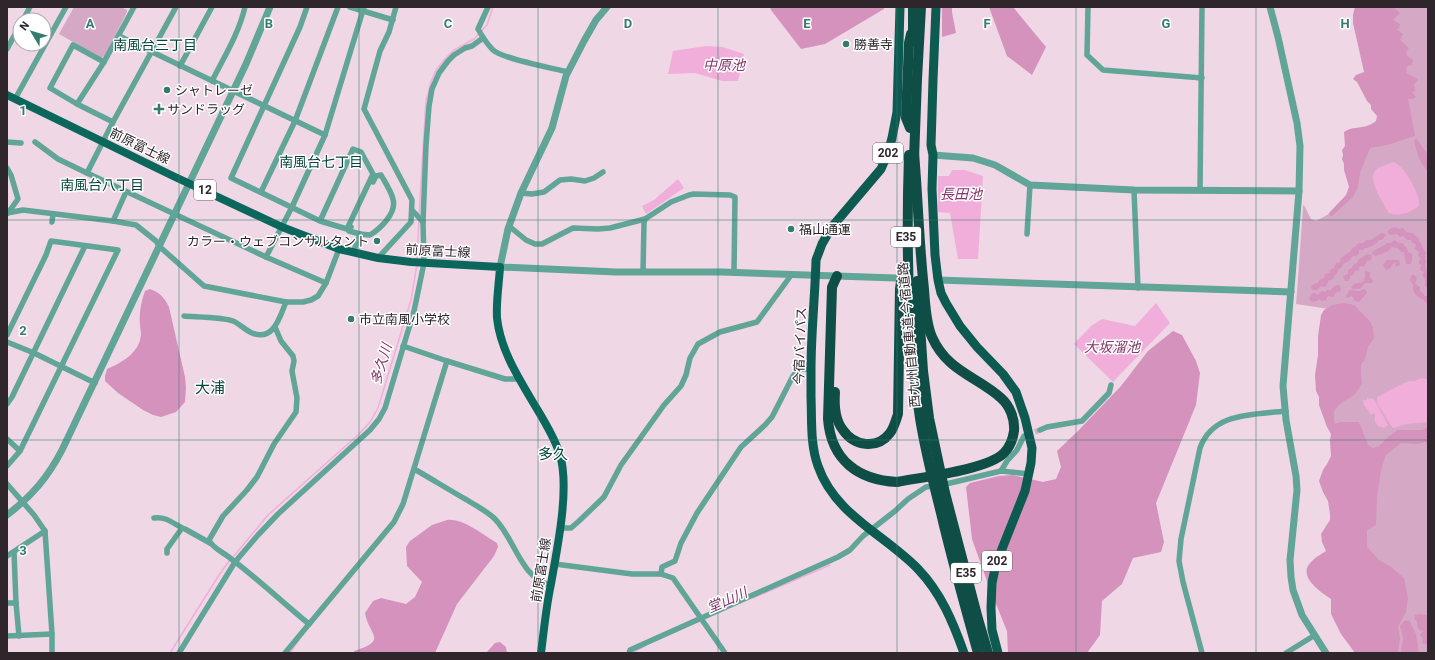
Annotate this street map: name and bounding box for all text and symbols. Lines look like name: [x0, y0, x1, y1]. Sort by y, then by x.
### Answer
north arrow: [12, 12, 52, 52]
text: A: [86, 16, 95, 31]
text: B: [265, 16, 273, 31]
text: C: [444, 16, 453, 31]
text: D: [624, 16, 632, 31]
text: E: [803, 16, 811, 31]
text: F: [983, 16, 991, 31]
text: G: [1162, 16, 1171, 31]
text: H: [1340, 16, 1350, 31]
text: N: [17, 19, 32, 33]
district label: 南風台三丁目: [113, 37, 197, 53]
place label: 勝善寺: [854, 37, 893, 52]
marker: 勝善寺: [841, 39, 851, 49]
water label: 中原池: [703, 57, 747, 73]
place label: シャトレーゼ: [175, 83, 253, 98]
marker: シャトレーゼ: [162, 85, 172, 95]
place label: サンドラッグ: [167, 102, 245, 117]
text: 1: [19, 103, 27, 118]
marker: サンドラッグ: [154, 104, 164, 114]
street label: 前原富士線: [107, 125, 173, 167]
road number: 202: [873, 143, 903, 163]
district label: 南風台七丁目: [279, 154, 363, 170]
district label: 南風台八丁目: [60, 177, 144, 193]
road number: 12: [194, 180, 216, 200]
water label: 長田池: [940, 186, 984, 202]
place label: 福山通運: [799, 222, 851, 237]
marker: 福山通運: [786, 224, 796, 234]
road number: E35: [891, 227, 921, 247]
place label: カラー・ウェブコンサルタント: [187, 234, 369, 249]
marker: カラー・ウェブコンサルタント: [372, 236, 382, 246]
street label: 前原富士線: [405, 242, 471, 260]
street label: 西九州自動車道;今宿道路: [895, 262, 923, 408]
street label: 今宿バイパス: [791, 307, 809, 385]
place label: 市立南風小学校: [359, 312, 450, 327]
marker: 市立南風小学校: [346, 314, 356, 324]
text: 2: [19, 323, 27, 338]
water label: 大坂溜池: [1084, 339, 1142, 355]
water label: 多久川: [367, 340, 395, 386]
district label: 大浦: [195, 379, 225, 397]
district label: 多久: [538, 445, 568, 463]
street label: 前原富士線: [529, 537, 553, 603]
text: 3: [19, 543, 27, 558]
road number: 202: [982, 551, 1012, 571]
road number: E35: [951, 563, 981, 583]
water label: 堂山川: [705, 583, 751, 616]

